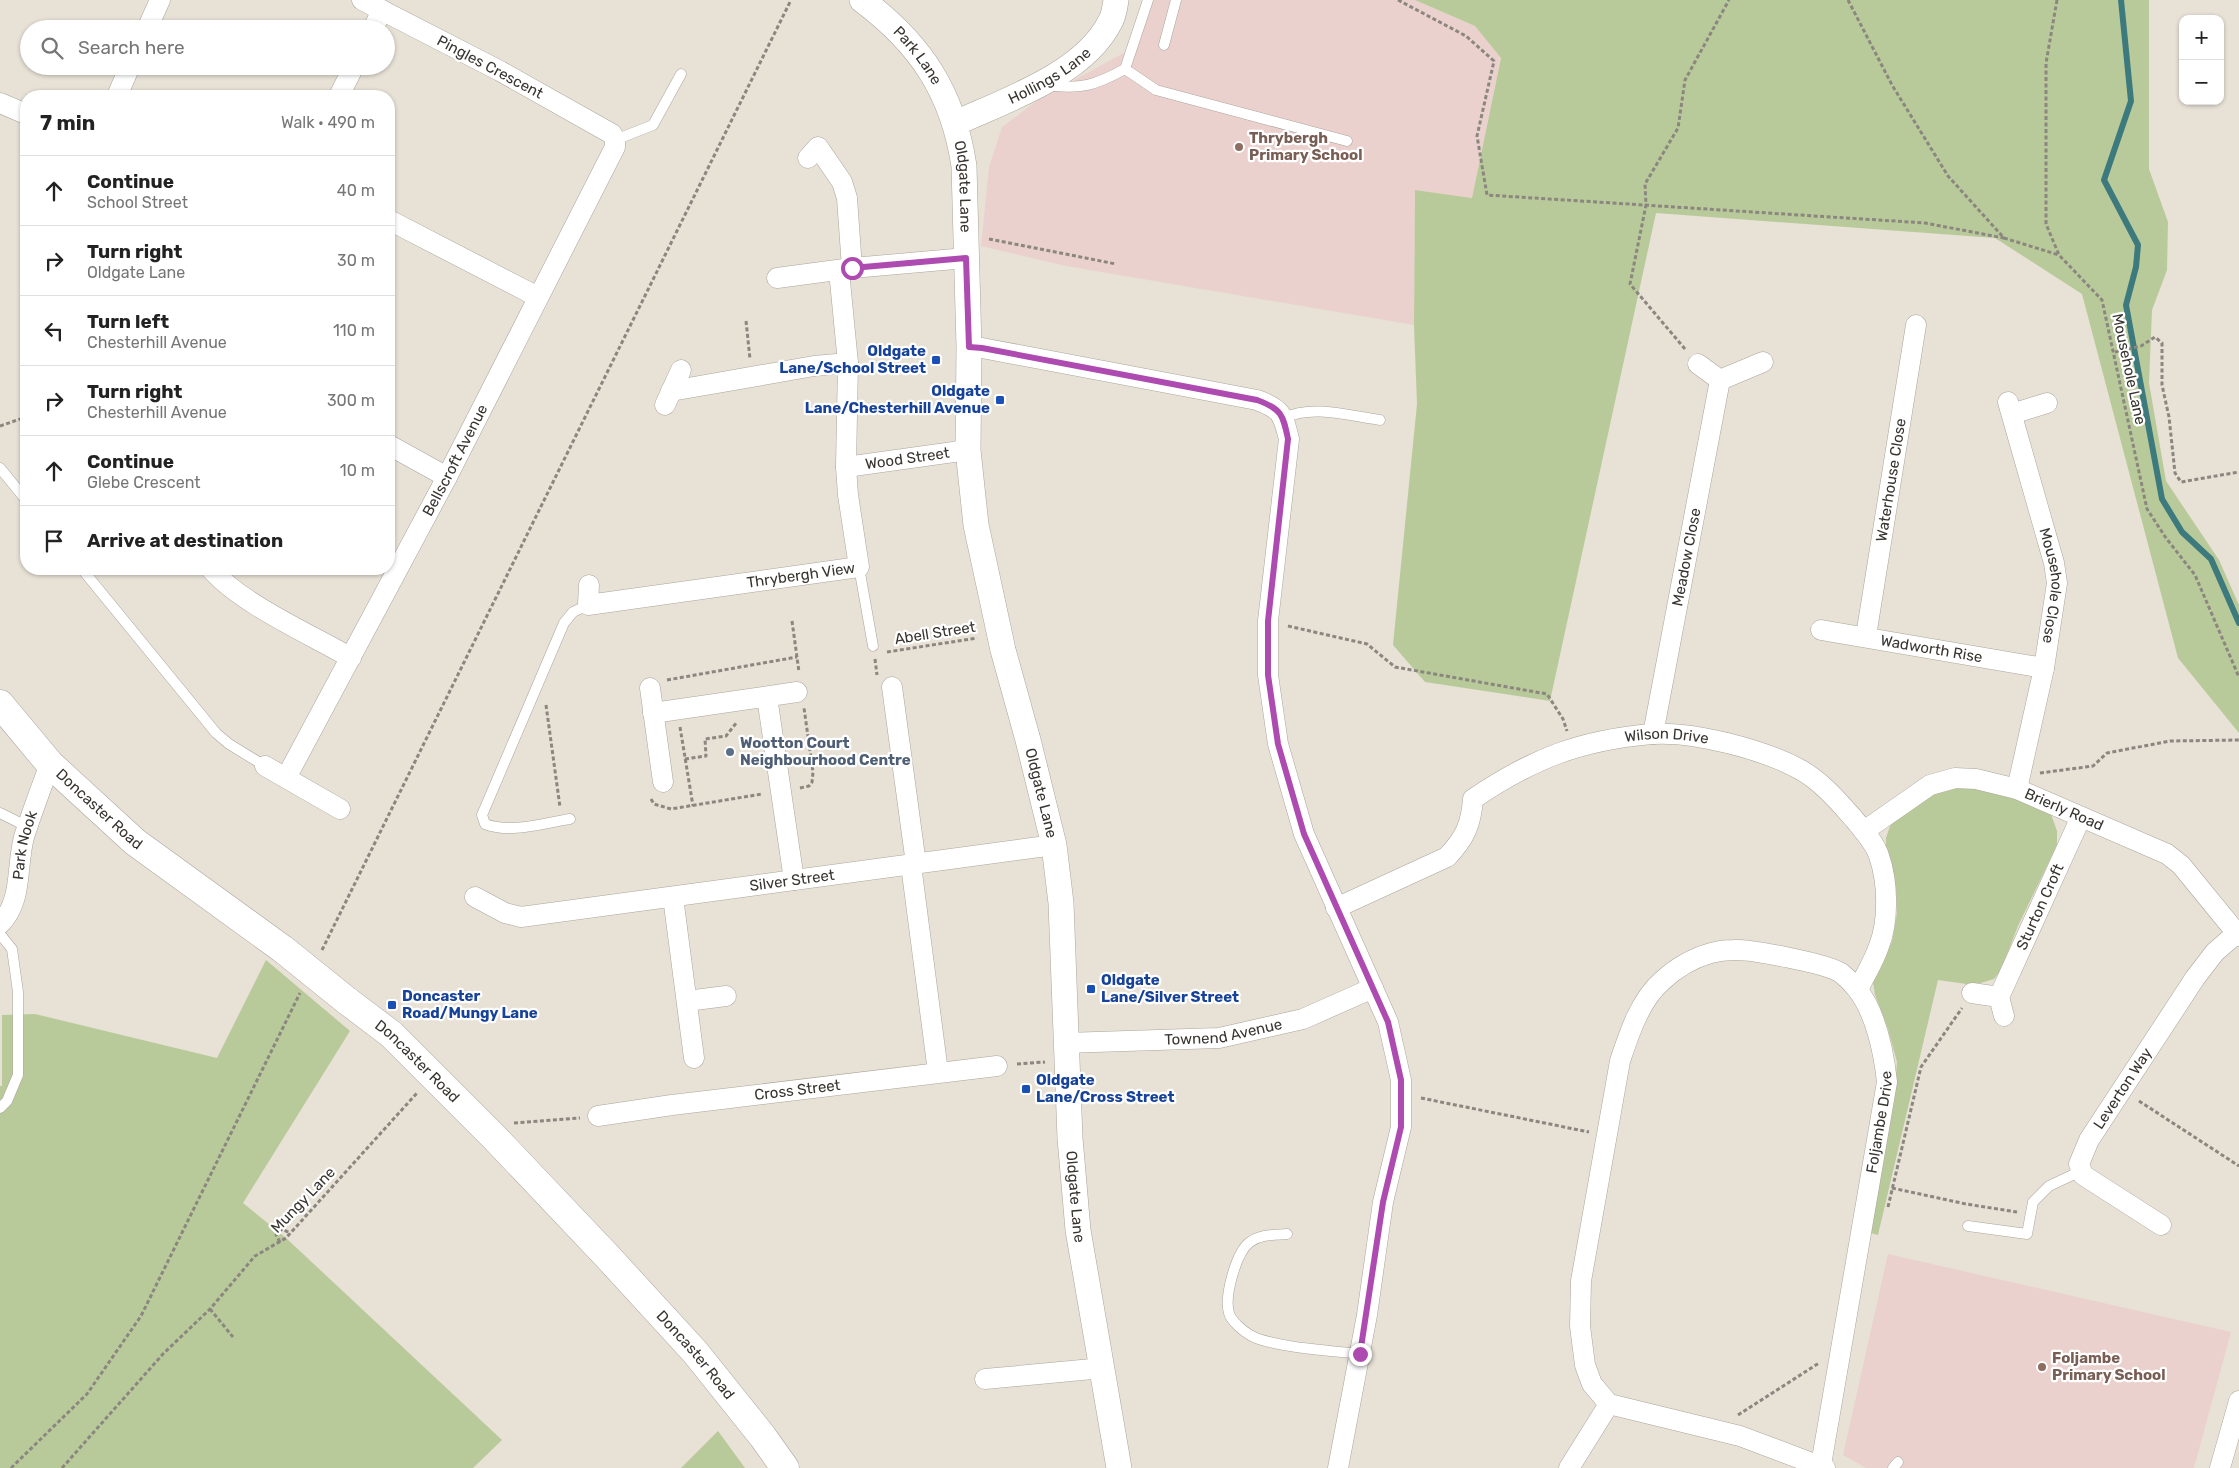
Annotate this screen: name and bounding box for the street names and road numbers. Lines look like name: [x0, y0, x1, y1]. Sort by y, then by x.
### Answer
street label: Park Lane: [890, 23, 945, 88]
street label: Pingles Crescent: [434, 31, 546, 103]
street label: Hollings Lane: [1005, 44, 1095, 108]
street label: Oldgate Lane: [950, 139, 975, 233]
street label: Mousehole Lane: [2108, 312, 2150, 426]
street label: Bellscroft Avenue: [419, 401, 491, 519]
street label: Waterhouse Close: [1872, 417, 1910, 543]
street label: Wood Street: [864, 444, 951, 473]
street label: Meadow Close: [1668, 506, 1705, 608]
street label: Mousehole Close: [2035, 526, 2066, 645]
street label: Thrybergh View: [745, 559, 856, 592]
street label: Abell Street: [893, 618, 977, 648]
street label: Wadworth Rise: [1879, 631, 1984, 666]
street label: Wilson Drive: [1623, 725, 1710, 748]
street label: Oldgate Lane: [1021, 746, 1061, 840]
street label: Doncaster Road: [52, 765, 146, 853]
street label: Brierly Road: [2022, 784, 2106, 834]
street label: Park Nook: [9, 808, 41, 881]
street label: Sturton Croft: [2013, 861, 2068, 953]
street label: Silver Street: [748, 866, 836, 895]
street label: Townend Avenue: [1164, 1015, 1284, 1049]
street label: Doncaster Road: [371, 1016, 463, 1106]
street label: Leverton Way: [2090, 1044, 2156, 1133]
street label: Foljambe Drive: [1862, 1070, 1896, 1175]
street label: Cross Street: [753, 1076, 841, 1104]
street label: Oldgate Lane: [1062, 1150, 1089, 1244]
street label: Mungy Lane: [267, 1163, 339, 1237]
street label: Doncaster Road: [653, 1307, 738, 1403]

